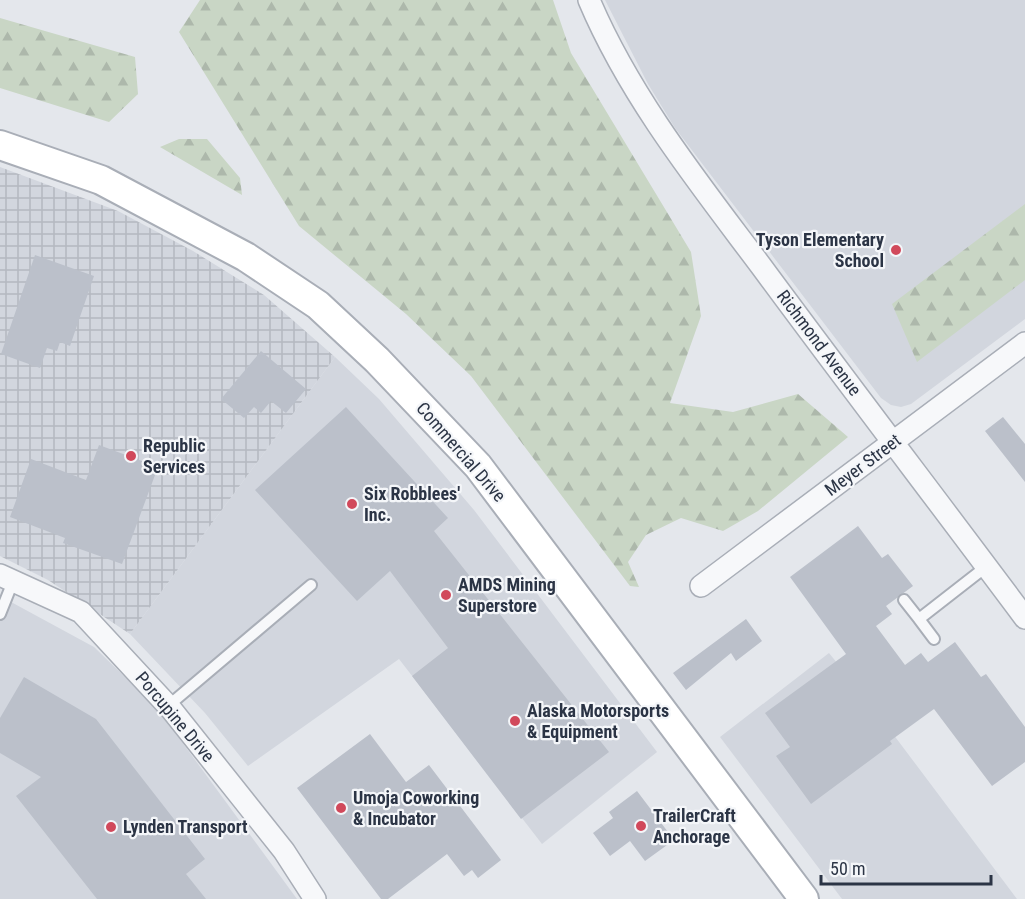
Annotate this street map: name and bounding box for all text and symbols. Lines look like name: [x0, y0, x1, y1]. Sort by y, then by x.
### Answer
place label: Tyson Elementary School: [756, 229, 884, 271]
marker: Tyson Elementary School: [889, 243, 903, 257]
street label: Richmond Avenue: [773, 286, 866, 400]
street label: Commercial Drive: [412, 397, 510, 506]
street label: Meyer Street: [821, 429, 905, 500]
place label: Republic Services: [143, 435, 206, 477]
marker: Republic Services: [124, 449, 138, 463]
place label: Six Robblees' Inc.: [364, 483, 460, 525]
marker: Six Robblees' Inc.: [345, 497, 359, 511]
place label: AMDS Mining Superstore: [458, 574, 556, 616]
marker: AMDS Mining Superstore: [439, 588, 453, 602]
street label: Porcupine Drive: [132, 667, 219, 766]
place label: Alaska Motorsports & Equipment: [527, 700, 669, 742]
marker: Alaska Motorsports & Equipment: [508, 714, 522, 728]
place label: Umoja Coworking & Incubator: [353, 787, 479, 829]
marker: Umoja Coworking & Incubator: [334, 801, 348, 815]
place label: TrailerCraft Anchorage: [653, 805, 736, 847]
place label: Lynden Transport: [123, 816, 248, 837]
marker: TrailerCraft Anchorage: [634, 819, 648, 833]
marker: Lynden Transport: [104, 820, 118, 834]
scale bar: [821, 848, 990, 886]
text: 50 m: [830, 858, 865, 879]

